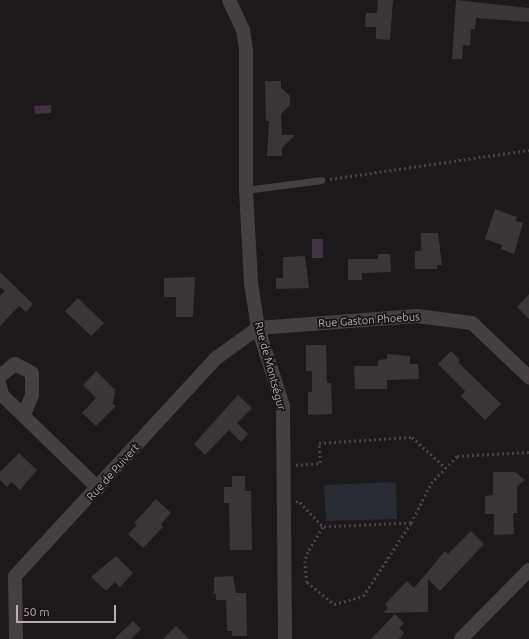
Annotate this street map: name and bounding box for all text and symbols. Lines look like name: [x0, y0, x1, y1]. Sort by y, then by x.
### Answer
street label: Rue Gaston Phoebus: [318, 310, 420, 330]
street label: Rue de Montségur: [252, 320, 288, 412]
street label: Rue de Puivert: [84, 441, 142, 503]
scale bar: [18, 597, 118, 623]
text: 50 m: [23, 605, 50, 618]

